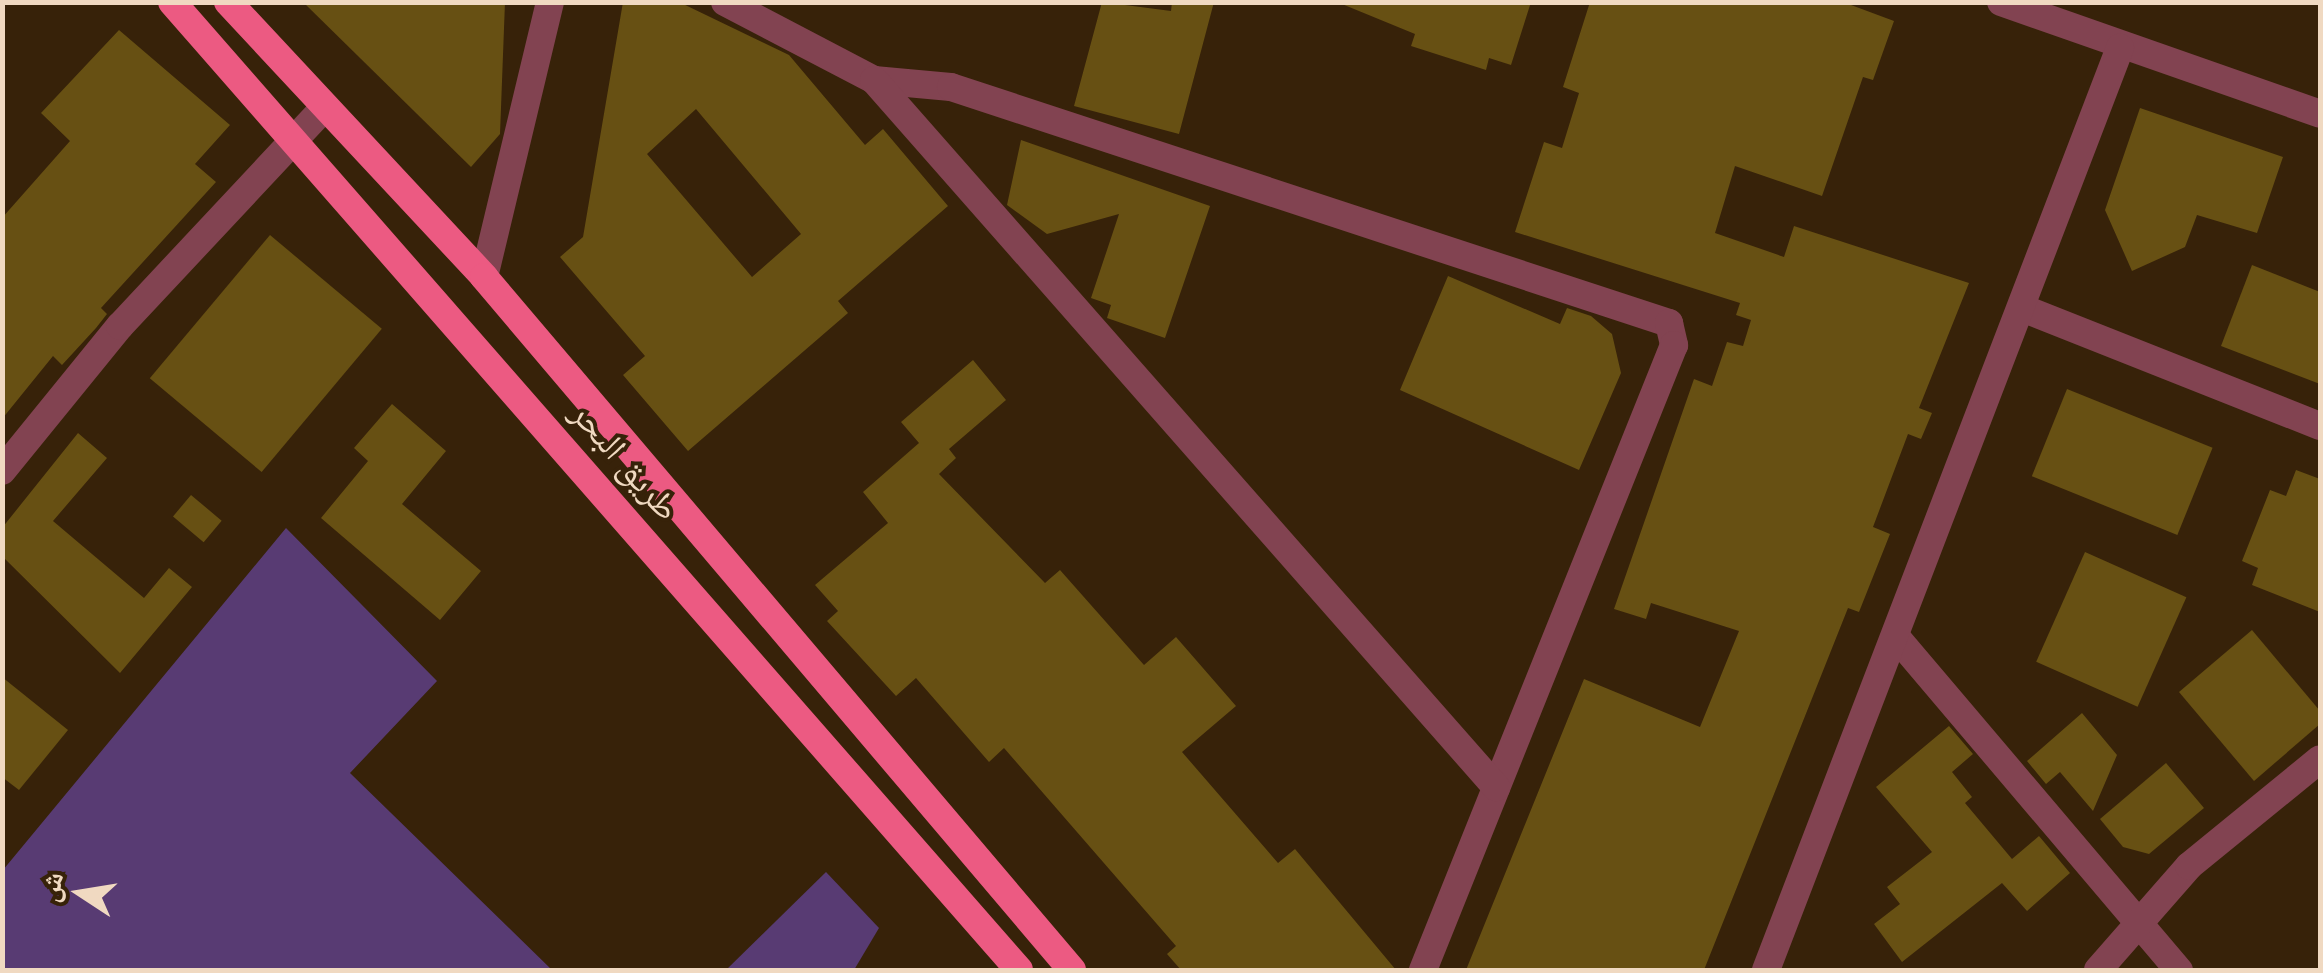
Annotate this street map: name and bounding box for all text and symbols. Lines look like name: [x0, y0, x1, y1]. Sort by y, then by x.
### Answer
street label: طريق البحر: [563, 392, 689, 528]
north arrow: [30, 843, 130, 943]
text: ش: [29, 868, 71, 905]

